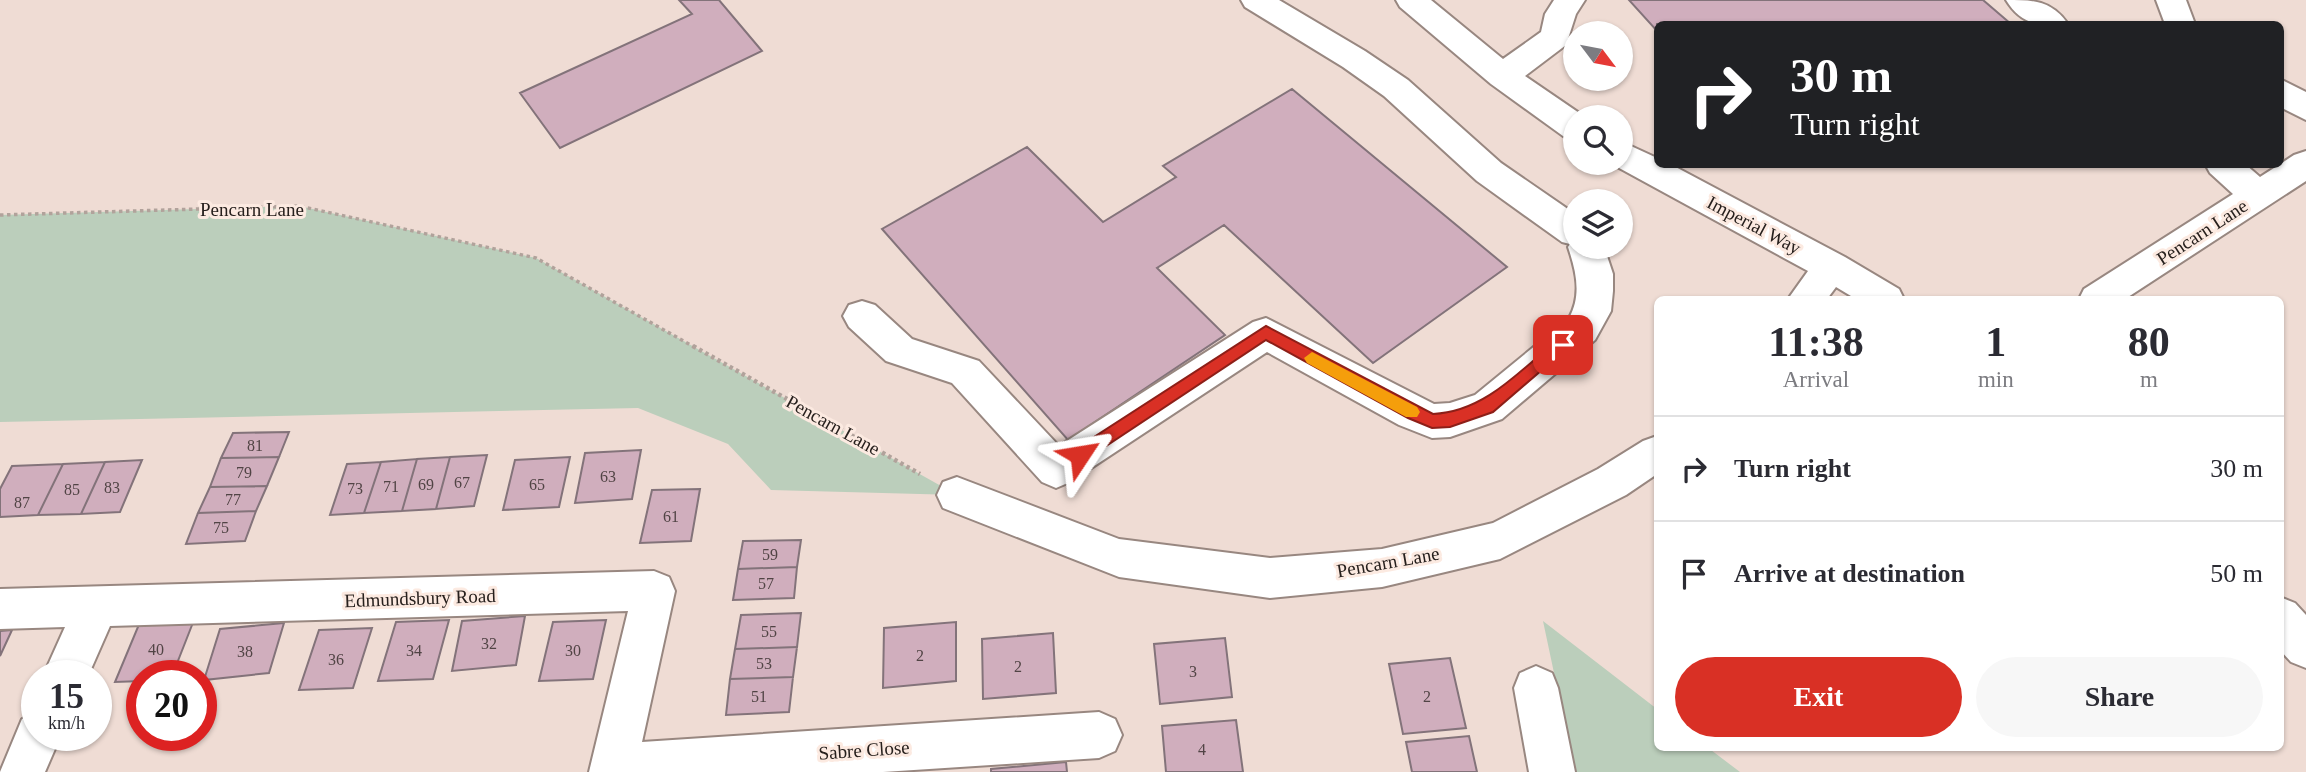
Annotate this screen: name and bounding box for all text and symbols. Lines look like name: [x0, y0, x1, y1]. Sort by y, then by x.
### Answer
north arrow: [1563, 21, 1633, 91]
map controls: [1563, 21, 1633, 259]
text: 30 m: [1790, 48, 1892, 103]
icon: right: [1675, 49, 1766, 140]
button: search: [1563, 105, 1633, 175]
text: Turn right: [1790, 106, 1920, 142]
button: layers: [1563, 189, 1633, 259]
street label: Imperial Way: [1704, 192, 1805, 259]
street label: Pencarn Lane: [2153, 195, 2251, 269]
street label: Pencarn Lane: [200, 199, 304, 220]
pin: [1533, 315, 1593, 375]
text: 11:38: [1768, 319, 1864, 365]
text: 1: [1985, 319, 2006, 365]
text: 80: [2128, 319, 2170, 365]
icon: arrive: [1544, 326, 1582, 364]
text: Arrival: [1783, 367, 1849, 392]
text: min: [1978, 367, 2014, 392]
text: m: [2140, 367, 2158, 392]
street label: Pencarn Lane: [782, 391, 884, 459]
position arrow: [1043, 418, 1117, 492]
house number: 81: [247, 437, 263, 454]
icon: right: [1675, 450, 1713, 488]
text: Turn right: [1734, 454, 1851, 483]
text: 30 m: [2210, 454, 2263, 483]
house number: 79: [236, 464, 252, 481]
house number: 63: [600, 468, 616, 485]
house number: 67: [454, 474, 470, 491]
house number: 69: [418, 476, 434, 493]
house number: 65: [529, 476, 545, 493]
house number: 71: [383, 478, 399, 495]
house number: 83: [104, 479, 120, 496]
house number: 73: [347, 480, 363, 497]
house number: 85: [64, 481, 80, 498]
house number: 77: [225, 491, 241, 508]
house number: 87: [14, 494, 30, 511]
house number: 61: [663, 508, 679, 525]
house number: 75: [213, 519, 229, 536]
street label: Pencarn Lane: [1335, 543, 1441, 581]
house number: 59: [762, 546, 778, 563]
icon: arrive: [1675, 555, 1713, 593]
text: Arrive at destination: [1734, 559, 1965, 588]
text: 50 m: [2210, 559, 2263, 588]
house number: 57: [758, 575, 774, 592]
street label: Edmundsbury Road: [344, 585, 497, 611]
house number: 55: [761, 623, 777, 640]
house number: 32: [481, 635, 497, 652]
house number: 40: [148, 641, 164, 658]
house number: 34: [406, 642, 422, 659]
house number: 30: [565, 642, 581, 659]
house number: 38: [237, 643, 253, 660]
house number: 2: [916, 647, 924, 664]
house number: 36: [328, 651, 344, 668]
house number: 53: [756, 655, 772, 672]
button: Exit: [1675, 657, 1962, 737]
button: Share: [1976, 657, 2263, 737]
house number: 2: [1014, 658, 1022, 675]
speed limit sign: 20: [126, 660, 217, 751]
house number: 3: [1189, 663, 1197, 680]
text: 15: [49, 677, 84, 716]
house number: 51: [751, 688, 767, 705]
house number: 2: [1423, 688, 1431, 705]
text: km/h: [48, 713, 85, 733]
street label: Sabre Close: [818, 736, 910, 764]
house number: 4: [1198, 741, 1206, 758]

